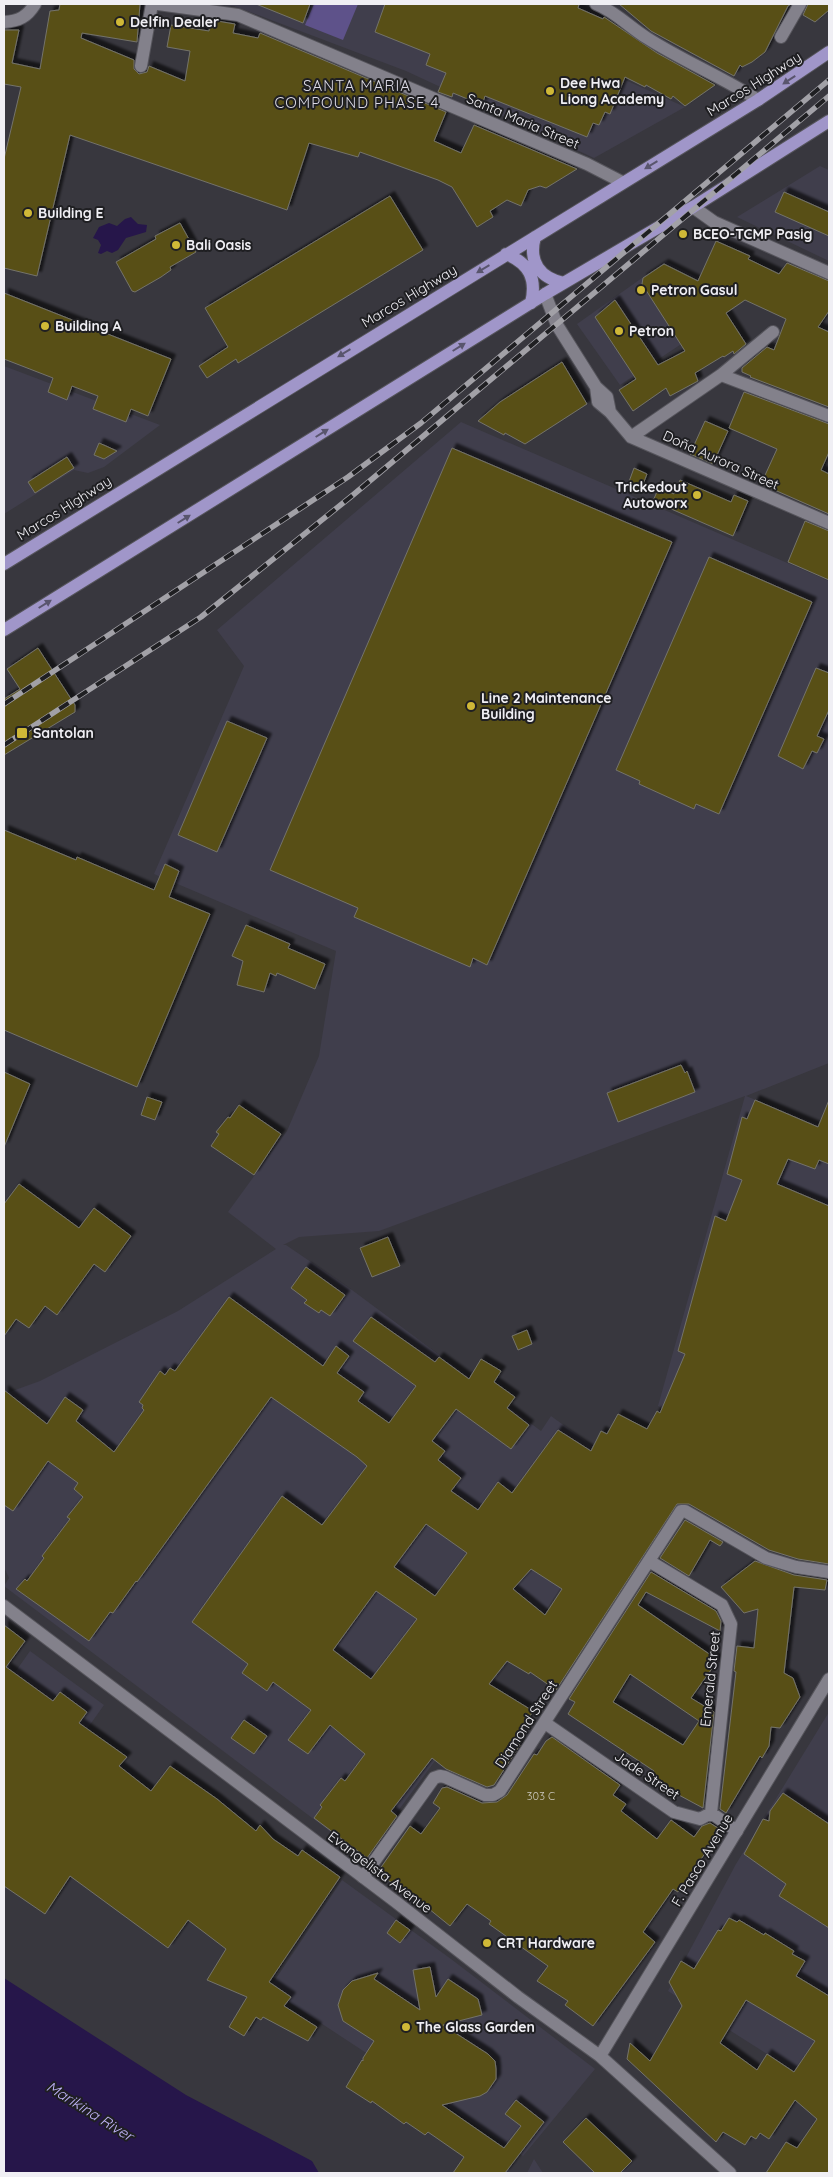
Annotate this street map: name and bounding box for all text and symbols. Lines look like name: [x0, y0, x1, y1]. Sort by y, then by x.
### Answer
place label: Delfin Dealer: [130, 13, 219, 31]
marker: Delfin Dealer: [114, 16, 126, 28]
street label: Marcos Highway: [703, 48, 805, 120]
place label: Dee Hwa Liong Academy: [560, 74, 664, 108]
one-way arrow: [782, 75, 796, 84]
district label: SANTA MARIA COMPOUND PHASE 4: [274, 76, 440, 112]
marker: Dee Hwa Liong Academy: [544, 85, 556, 97]
street label: Santa Maria Street: [464, 89, 582, 153]
one-way arrow: [644, 161, 657, 170]
place label: Building E: [38, 204, 104, 222]
marker: Building E: [22, 207, 34, 219]
place label: BCEO-TCMP Pasig: [693, 225, 812, 243]
marker: BCEO-TCMP Pasig: [677, 228, 689, 240]
place label: Bali Oasis: [186, 236, 251, 254]
marker: Bali Oasis: [170, 239, 182, 251]
street label: Marcos Highway: [358, 260, 460, 332]
one-way arrow: [476, 264, 489, 273]
place label: Petron Gasul: [651, 281, 738, 299]
marker: Petron Gasul: [635, 284, 647, 296]
place label: Building A: [55, 317, 122, 335]
marker: Building A: [39, 320, 51, 332]
place label: Petron: [629, 322, 674, 340]
marker: Petron: [613, 325, 625, 337]
one-way arrow: [453, 343, 466, 352]
one-way arrow: [337, 349, 350, 358]
street label: Doña Aurora Street: [660, 426, 782, 494]
one-way arrow: [315, 429, 328, 438]
street label: Marcos Highway: [13, 472, 115, 544]
place label: Trickedout Autoworx: [615, 478, 687, 512]
marker: Trickedout Autoworx: [691, 489, 703, 501]
one-way arrow: [177, 515, 190, 524]
one-way arrow: [39, 600, 52, 609]
place label: Line 2 Maintenance Building: [481, 689, 611, 723]
marker: Line 2 Maintenance Building: [465, 700, 477, 712]
place label: Santolan: [33, 724, 94, 742]
marker: Santolan: [15, 726, 29, 740]
street label: Emerald Street: [696, 1630, 724, 1728]
street label: Diamond Street: [491, 1676, 561, 1771]
street label: Jade Street: [611, 1747, 683, 1804]
house number: 303 C: [527, 1789, 555, 1803]
street label: F. Pasco Avenue: [667, 1810, 737, 1910]
street label: Evangelista Avenue: [324, 1827, 436, 1917]
place label: CRT Hardware: [497, 1934, 595, 1952]
marker: CRT Hardware: [481, 1937, 493, 1949]
place label: The Glass Garden: [416, 2018, 535, 2036]
marker: The Glass Garden: [400, 2021, 412, 2033]
water label: Marikina River: [43, 2077, 139, 2146]

